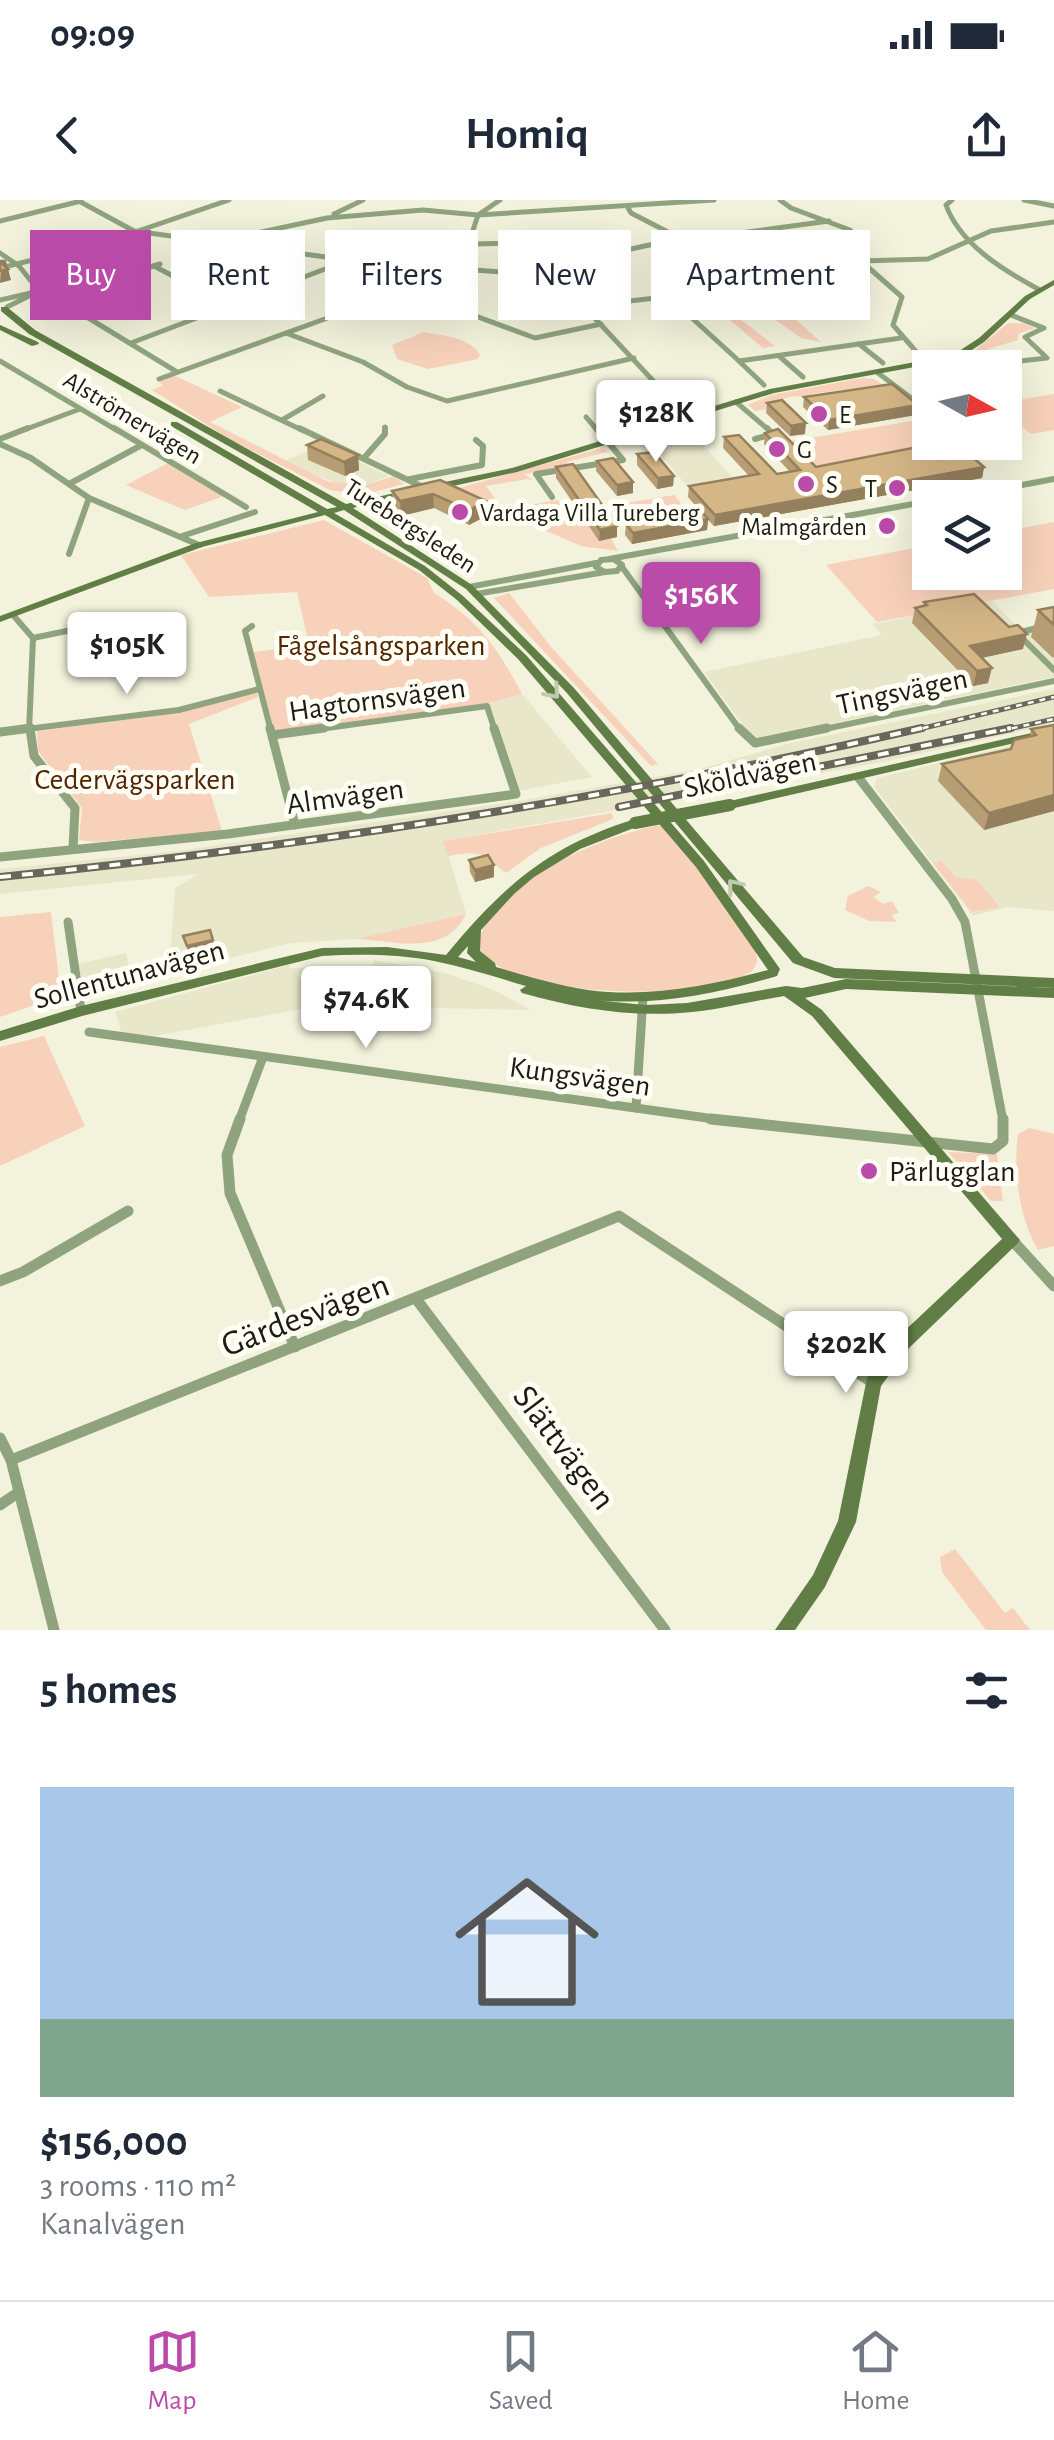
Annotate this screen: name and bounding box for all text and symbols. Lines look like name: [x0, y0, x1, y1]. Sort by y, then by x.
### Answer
text: 09:09: [50, 16, 135, 54]
icon: back: [40, 108, 95, 163]
icon: share: [959, 108, 1014, 163]
text: Homiq: [465, 112, 589, 157]
chip: Buy: [30, 230, 151, 320]
chip: Rent: [171, 230, 305, 320]
chip: Filters: [325, 230, 478, 320]
chip: New: [498, 230, 631, 320]
chip: Apartment: [651, 230, 870, 320]
north arrow: [912, 350, 1022, 460]
map controls: [912, 350, 1022, 590]
street label: Alströmervägen: [59, 367, 206, 469]
pin: $128K: [586, 380, 726, 465]
text: $128K: [618, 396, 694, 428]
marker: E: [808, 403, 830, 425]
place label: E: [839, 403, 851, 428]
marker: G: [766, 438, 788, 460]
place label: G: [797, 438, 812, 463]
marker: S: [795, 473, 817, 495]
place label: S: [826, 473, 838, 498]
street label: Turebergsleden: [340, 475, 480, 578]
place label: T: [865, 477, 877, 502]
marker: T: [886, 477, 908, 499]
button: layers: [912, 480, 1022, 590]
marker: Vardaga Villa Tureberg: [449, 501, 471, 523]
place label: Vardaga Villa Tureberg: [480, 501, 700, 526]
place label: Malmgården: [741, 515, 867, 540]
marker: Malmgården: [876, 515, 898, 537]
pin: $156K: [631, 562, 771, 647]
text: $156K: [664, 578, 738, 610]
pin: $105K: [57, 612, 197, 697]
text: $105K: [89, 628, 165, 660]
park label: Fågelsångsparken: [277, 631, 485, 661]
street label: Tingsvägen: [834, 663, 970, 720]
street label: Hagtornsvägen: [287, 673, 467, 727]
one-way arrow: [541, 681, 559, 699]
street label: Sköldvägen: [681, 746, 819, 804]
park label: Cedervägsparken: [34, 765, 236, 795]
street label: Almvägen: [285, 774, 406, 820]
one-way arrow: [728, 879, 746, 897]
street label: Sollentunavägen: [31, 935, 228, 1015]
pin: $74.6K: [285, 966, 447, 1051]
text: $74.6K: [323, 982, 409, 1014]
street label: Kungsvägen: [507, 1052, 652, 1102]
place label: Pärlugglan: [889, 1157, 1015, 1187]
marker: Pärlugglan: [858, 1160, 880, 1182]
street label: Gärdesvägen: [217, 1267, 394, 1363]
pin: $202K: [776, 1311, 916, 1396]
text: $202K: [806, 1327, 886, 1359]
street label: Slättvägen: [506, 1379, 621, 1516]
icon: filters: [959, 1663, 1014, 1718]
text: 5 homes: [40, 1669, 177, 1711]
icon: home: [437, 1852, 617, 2032]
text: $156,000: [40, 2121, 188, 2163]
text: 3 rooms · 110 m²: [40, 2170, 236, 2202]
text: Kanalvägen: [40, 2208, 185, 2240]
tab: Map: [145, 2324, 200, 2418]
tab: Saved: [489, 2324, 553, 2418]
tab: Home: [842, 2324, 909, 2418]

